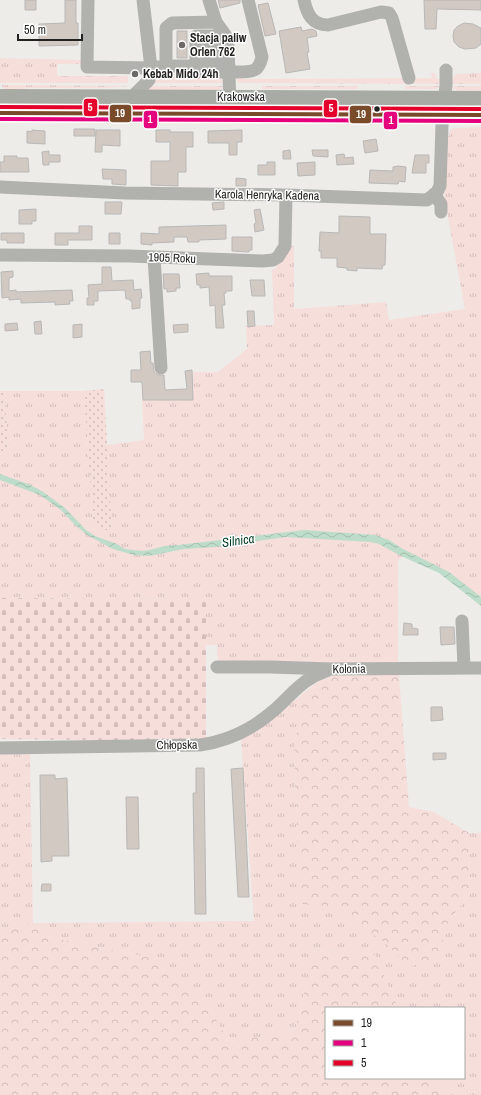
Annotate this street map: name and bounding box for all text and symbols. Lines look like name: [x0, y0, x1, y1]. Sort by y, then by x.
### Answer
scale bar: [18, 16, 82, 42]
text: 50 m: [24, 22, 46, 38]
place label: Stacja paliw Orlen 762: [190, 30, 247, 60]
marker: Stacja paliw Orlen 762: [177, 40, 187, 50]
place label: Kebab Mido 24h: [143, 66, 218, 82]
marker: Kebab Mido 24h: [130, 69, 140, 79]
street label: Krakowska: [217, 89, 266, 105]
line badge: 5: [83, 98, 98, 117]
line badge: 5: [323, 99, 338, 118]
text: 5: [87, 100, 93, 114]
text: 5: [328, 101, 334, 115]
line badge: 19: [109, 104, 132, 123]
unlabelled marker: [372, 104, 382, 114]
line badge: 19: [349, 105, 372, 124]
text: 19: [115, 106, 125, 120]
text: 19: [356, 107, 366, 121]
line badge: 1: [143, 110, 158, 129]
line badge: 1: [383, 111, 398, 130]
text: 1: [147, 112, 153, 126]
text: 1: [388, 113, 394, 127]
street label: Karola Henryka Kadena: [215, 186, 320, 204]
street label: 1905 Roku: [148, 249, 196, 267]
water label: Silnica: [221, 530, 255, 551]
street label: Kolonia: [332, 661, 366, 677]
street label: Chłopska: [156, 737, 198, 753]
legend: [325, 1007, 465, 1079]
text: 19: [361, 1015, 372, 1031]
text: 1: [361, 1035, 367, 1051]
text: 5: [361, 1055, 367, 1071]

